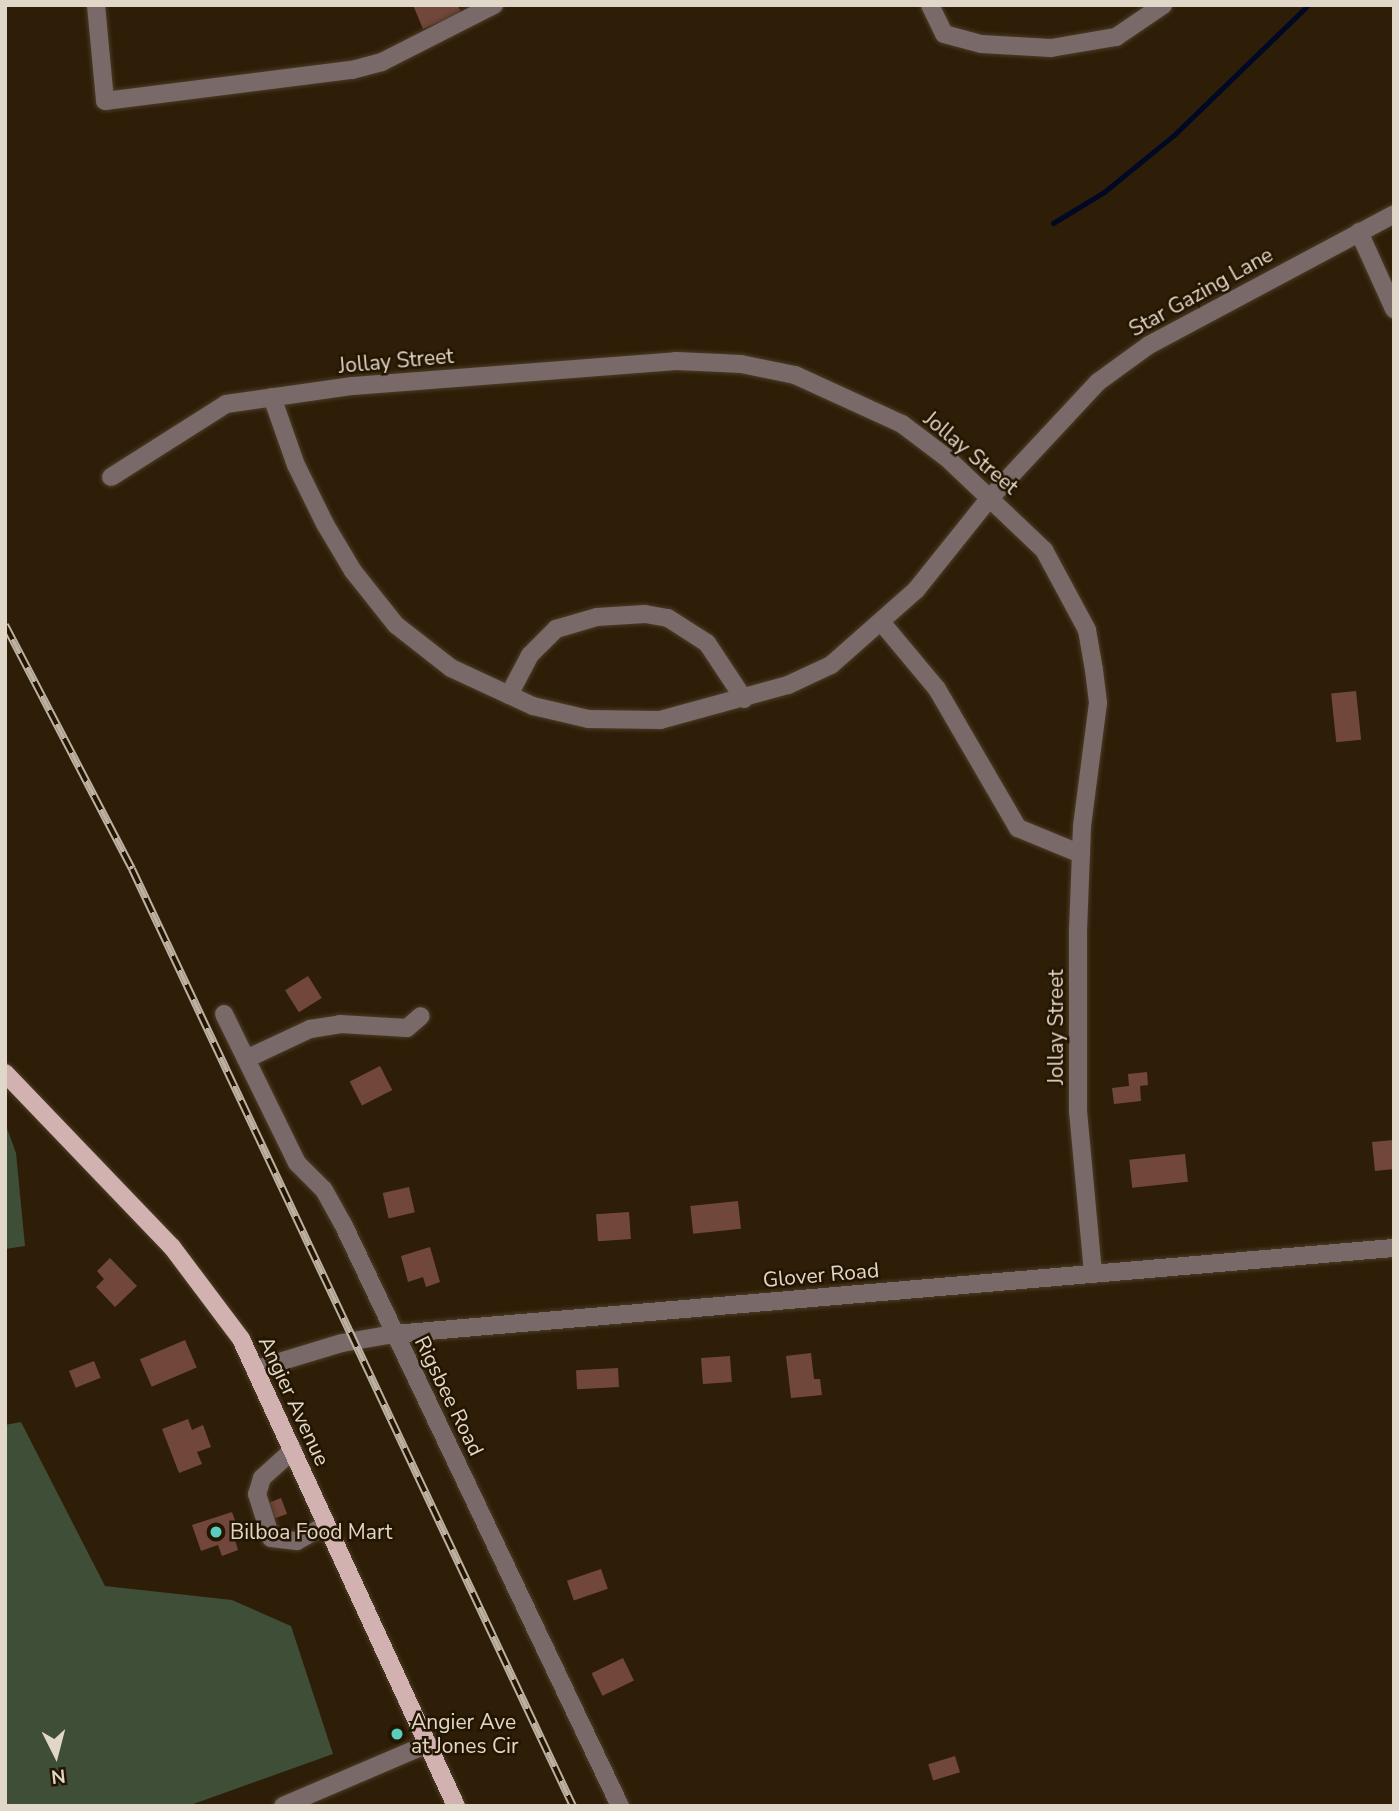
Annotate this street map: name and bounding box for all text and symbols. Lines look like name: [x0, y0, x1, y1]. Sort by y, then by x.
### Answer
street label: Star Gazing Lane: [1125, 242, 1277, 342]
street label: Jollay Street: [337, 343, 455, 379]
street label: Jollay Street: [919, 406, 1023, 500]
street label: Jollay Street: [1043, 969, 1069, 1085]
street label: Glover Road: [762, 1257, 880, 1293]
street label: Angier Avenue: [253, 1332, 335, 1470]
street label: Rigsbee Road: [409, 1332, 489, 1460]
place label: Bilboa Food Mart: [230, 1519, 392, 1545]
marker: Bilboa Food Mart: [208, 1524, 224, 1540]
place label: Angier Ave at Jones Cir: [411, 1709, 518, 1759]
north arrow: [21, 1720, 91, 1790]
marker: Angier Ave at Jones Cir: [389, 1726, 405, 1742]
text: N: [50, 1762, 67, 1790]

